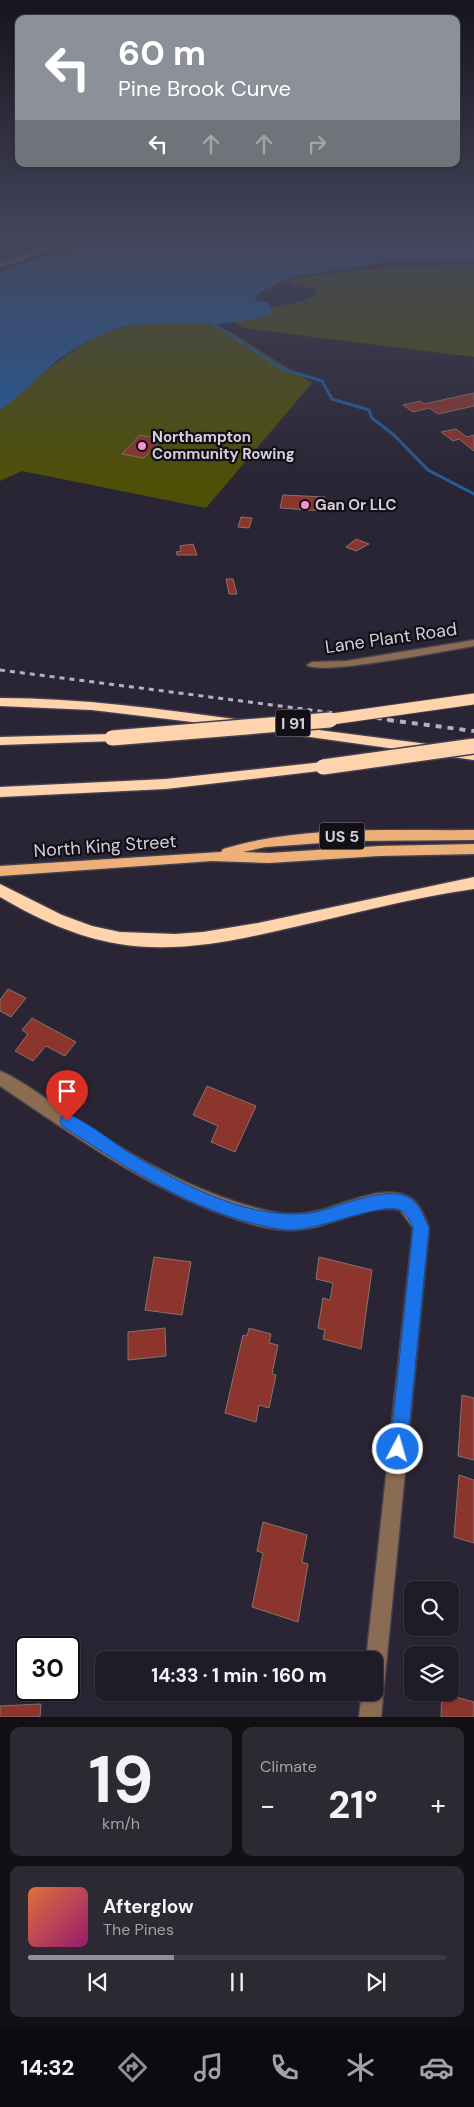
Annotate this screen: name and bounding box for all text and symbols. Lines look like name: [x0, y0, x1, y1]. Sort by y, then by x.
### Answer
text: 60 m: [118, 30, 206, 76]
icon: left: [35, 35, 100, 100]
text: Pine Brook Curve: [118, 74, 291, 103]
icon: left: [144, 130, 172, 158]
icon: ahead: [197, 130, 225, 158]
icon: ahead: [250, 130, 278, 158]
icon: right: [303, 130, 331, 158]
place label: Northampton Community Rowing: [152, 427, 295, 464]
marker: Northampton Community Rowing: [136, 440, 148, 452]
place label: Gan Or LLC: [315, 495, 397, 515]
marker: Gan Or LLC: [299, 499, 311, 511]
street label: Lane Plant Road: [324, 617, 458, 659]
road number: I 91: [276, 710, 310, 736]
road number: US 5: [320, 822, 364, 849]
street label: North King Street: [33, 829, 177, 863]
pin: [46, 1070, 88, 1121]
icon: arrive: [53, 1077, 81, 1105]
position arrow: [371, 1422, 423, 1474]
map controls: [404, 1581, 459, 1701]
button: search: [404, 1581, 459, 1636]
speed limit sign: 30: [15, 1636, 80, 1701]
button: layers: [404, 1646, 459, 1701]
text: 14:33 · 1 min · 160 m: [151, 1663, 327, 1688]
text: 19: [89, 1738, 153, 1822]
text: Climate: [260, 1756, 317, 1777]
text: 21°: [328, 1780, 378, 1830]
text: −: [260, 1787, 275, 1824]
text: +: [431, 1787, 446, 1824]
text: km/h: [102, 1813, 140, 1834]
text: Afterglow: [103, 1894, 194, 1919]
text: The Pines: [103, 1919, 174, 1940]
icon: previous: [84, 1968, 112, 1996]
icon: pause: [223, 1968, 251, 1996]
icon: next: [362, 1968, 390, 1996]
icon: directions: [115, 2050, 150, 2085]
icon: music: [191, 2050, 226, 2085]
icon: phone: [267, 2050, 302, 2085]
icon: climate: [343, 2050, 378, 2085]
icon: car: [419, 2050, 454, 2085]
text: 14:32: [20, 2053, 74, 2082]

